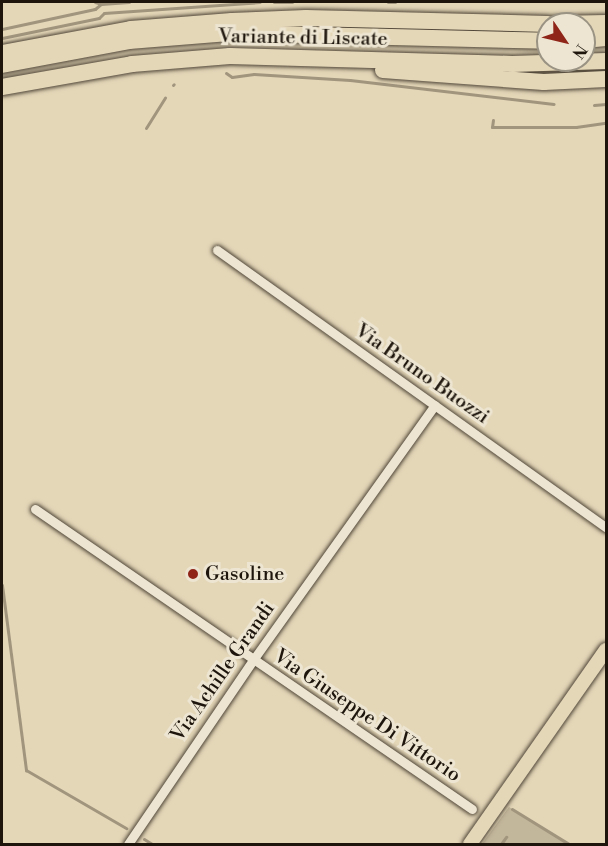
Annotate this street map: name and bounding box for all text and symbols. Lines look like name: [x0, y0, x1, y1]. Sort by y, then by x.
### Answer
north arrow: [536, 12, 596, 72]
street label: Variante di Liscate: [218, 25, 388, 51]
text: N: [567, 40, 591, 62]
street label: Via Bruno Buozzi: [350, 319, 494, 429]
place label: Gasoline: [205, 562, 284, 586]
marker: Gasoline: [186, 567, 200, 581]
street label: Via Achille Grandi: [166, 598, 280, 746]
street label: Via Giuseppe Di Vittorio: [269, 644, 465, 788]

